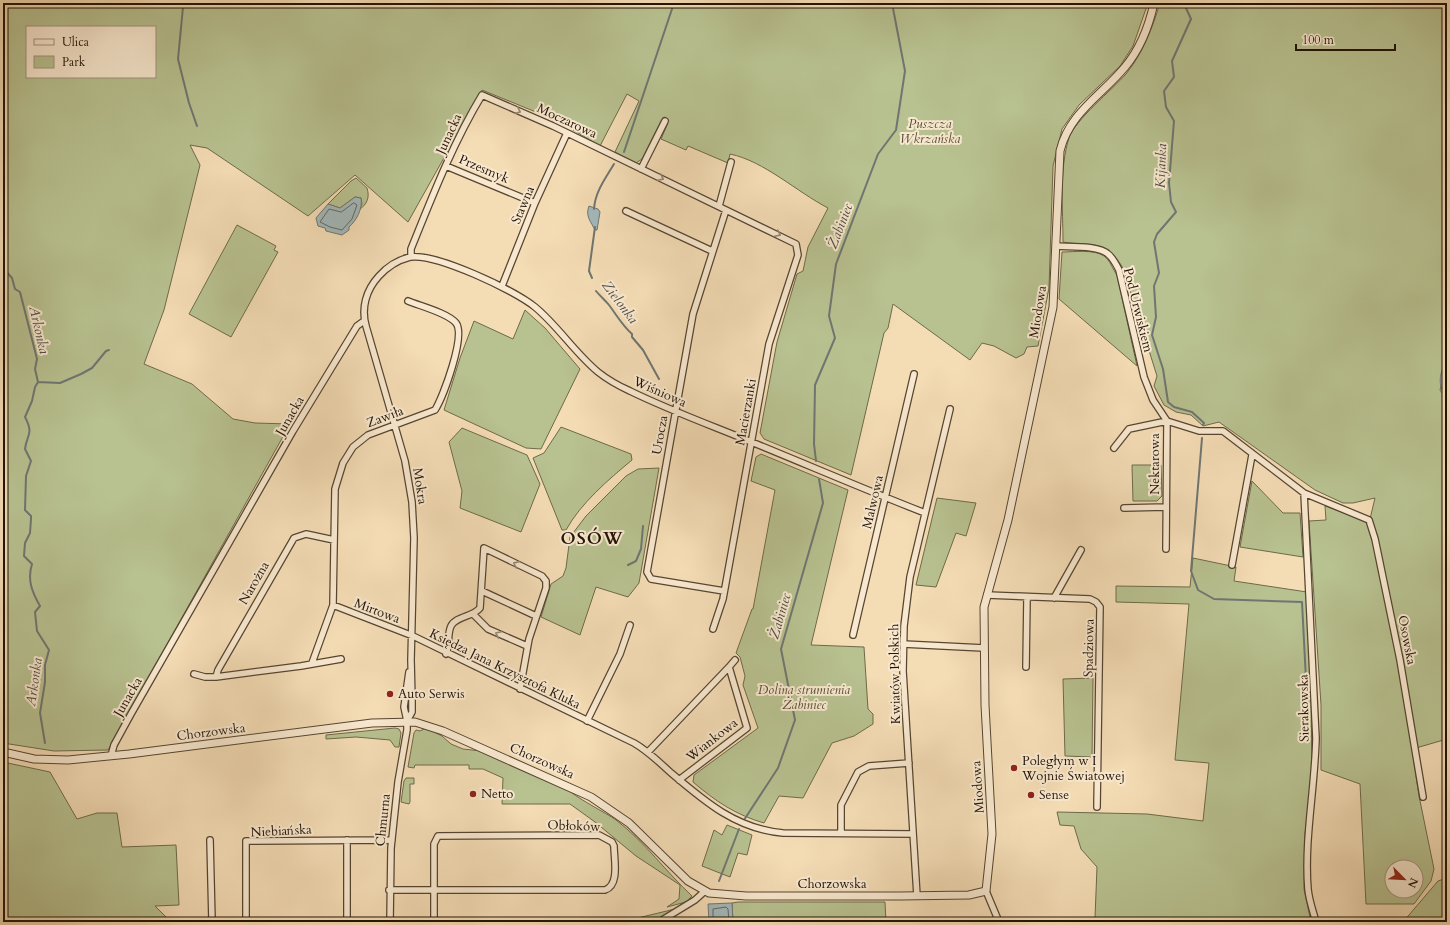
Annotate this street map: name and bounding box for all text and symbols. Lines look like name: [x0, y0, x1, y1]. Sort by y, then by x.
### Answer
legend: [26, 26, 156, 78]
scale bar: [1296, 26, 1395, 52]
text: 100 m: [1302, 32, 1335, 48]
text: Ulica: [62, 34, 90, 50]
text: Park: [62, 54, 86, 70]
street label: Moczarowa: [534, 99, 600, 143]
one-way arrow: [513, 106, 521, 114]
street label: Junacka: [431, 110, 466, 159]
park label: Puszcza Wkrzańska: [900, 115, 960, 148]
water label: Kijanka: [1151, 143, 1171, 189]
street label: Przesmyk: [456, 150, 512, 188]
one-way arrow: [657, 173, 664, 181]
street label: Stawna: [507, 183, 539, 227]
water label: Żabiniec: [823, 200, 857, 251]
one-way arrow: [774, 229, 781, 237]
street label: Pod Urwiskiem: [1119, 266, 1157, 354]
water label: Zielonka: [597, 276, 643, 328]
street label: Miodowa: [1025, 284, 1051, 340]
water label: Arkonka: [24, 303, 54, 356]
street label: Wiśniowa: [630, 372, 690, 412]
street label: Macierzanki: [731, 377, 761, 447]
street label: Junacka: [270, 393, 309, 441]
street label: Zawiła: [364, 402, 406, 432]
street label: Urocza: [648, 414, 672, 456]
street label: Nektarowa: [1146, 433, 1164, 495]
street label: Mokra: [408, 467, 432, 506]
street label: Malwowa: [858, 473, 888, 531]
district label: OSÓW: [561, 527, 623, 550]
street label: Narożna: [234, 558, 274, 608]
one-way arrow: [512, 561, 520, 569]
water label: Żabiniec: [764, 590, 796, 641]
street label: Mirtowa: [351, 594, 403, 628]
street label: Osowska: [1393, 614, 1421, 667]
street label: Spadziowa: [1079, 618, 1099, 677]
street label: Kwiatów Polskich: [885, 624, 905, 724]
street label: Księdza Jana Krzysztofa Kluka: [426, 625, 584, 714]
one-way arrow: [494, 631, 502, 639]
water label: Arkonka: [21, 657, 47, 708]
street label: Junacka: [108, 674, 147, 722]
street label: Sierakowska: [1294, 674, 1314, 742]
park label: Dolina strumienia Żabiniec: [758, 681, 850, 714]
place label: Auto Serwis: [398, 685, 465, 703]
marker: Auto Serwis: [385, 689, 395, 699]
street label: Wiankowa: [682, 714, 742, 766]
street label: Chorzowska: [176, 719, 247, 745]
street label: Chorzowska: [507, 739, 578, 783]
place label: Poległym w I Wojnie Światowej: [1021, 752, 1125, 785]
street label: Miodowa: [967, 760, 989, 814]
marker: Poległym w I Wojnie Światowej: [1009, 763, 1019, 773]
place label: Netto: [481, 785, 513, 803]
place label: Sense: [1039, 786, 1069, 804]
marker: Netto: [468, 789, 478, 799]
marker: Sense: [1026, 790, 1036, 800]
street label: Chmurna: [371, 792, 395, 847]
street label: Obłoków: [547, 816, 601, 836]
street label: Niebiańska: [250, 820, 312, 842]
north arrow: [1384, 859, 1424, 899]
street label: Chorzowska: [797, 875, 867, 893]
text: N: [1404, 875, 1421, 891]

